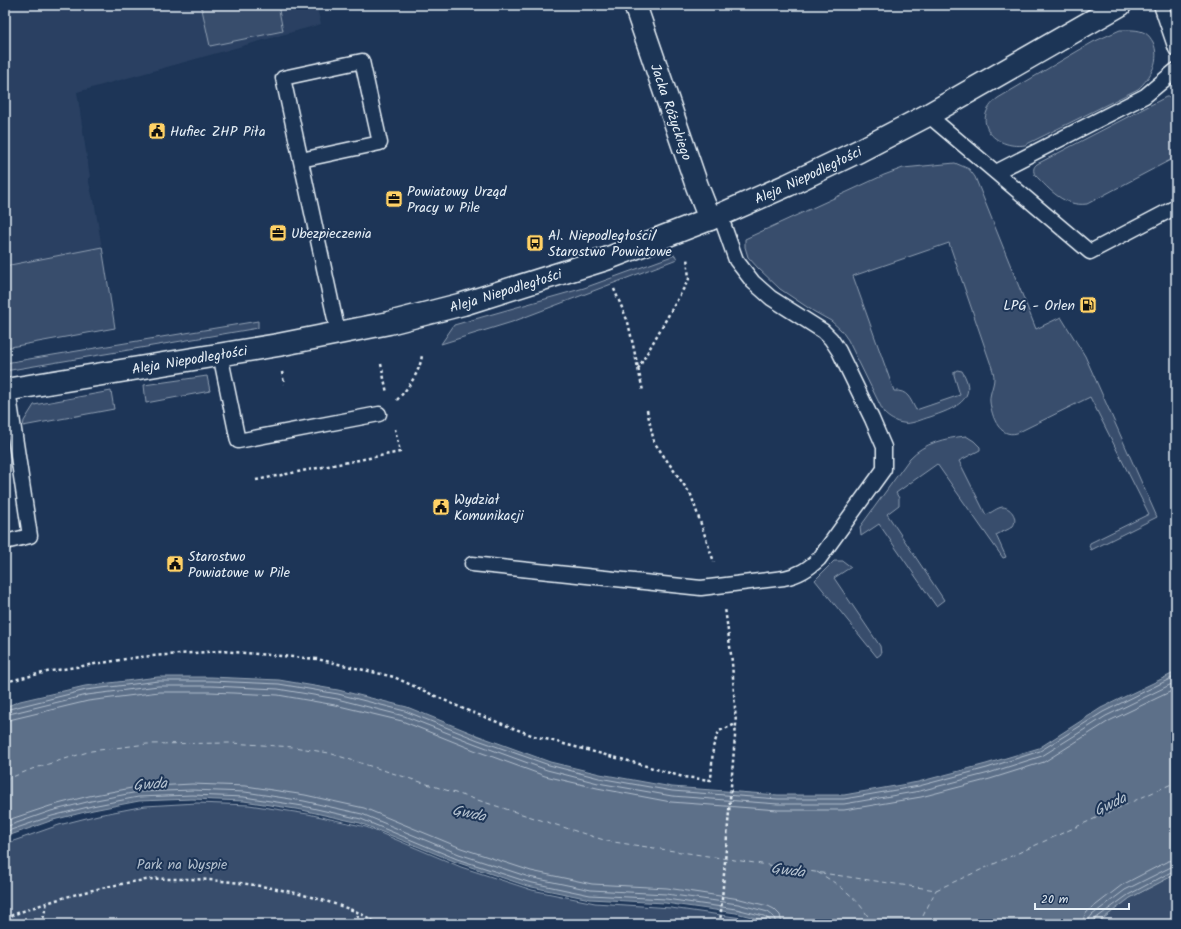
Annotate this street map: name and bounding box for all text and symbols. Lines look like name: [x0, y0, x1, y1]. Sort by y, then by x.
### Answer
street label: Jacka Różyckiego: [644, 61, 697, 163]
public building icon: Hufiec ZHP Piła: [147, 121, 167, 141]
place label: Hufiec ZHP Piła: [170, 121, 266, 143]
street label: Aleja Niepodległości: [751, 141, 867, 210]
place label: Powiatowy Urząd Pracy w Pile: [407, 181, 507, 219]
office icon: Powiatowy Urząd Pracy w Pile: [384, 189, 404, 209]
office icon: Ubezpieczenia: [268, 223, 288, 243]
place label: Ubezpieczenia: [291, 223, 372, 245]
place label: Al. Niepodległości/ Starostwo Powiatowe: [548, 225, 673, 263]
bus stop icon: Al. Niepodległości/ Starostwo Powiatowe: [525, 233, 545, 253]
street label: Aleja Niepodległości: [447, 263, 566, 319]
place label: LPG - Orlen: [1003, 295, 1075, 317]
fuel station icon: LPG - Orlen: [1078, 295, 1098, 315]
street label: Aleja Niepodległości: [130, 340, 250, 381]
place label: Wydział Komunikacji: [454, 489, 524, 527]
public building icon: Wydział Komunikacji: [431, 497, 451, 517]
place label: Starostwo Powiatowe w Pile: [188, 546, 291, 584]
public building icon: Starostwo Powiatowe w Pile: [165, 554, 185, 574]
water label: Gwda: [132, 772, 169, 798]
water label: Gwda: [1090, 786, 1132, 823]
water label: Gwda: [450, 799, 489, 829]
park label: Park na Wyspie: [137, 854, 228, 876]
water label: Gwda: [769, 857, 807, 885]
scale bar: [1035, 885, 1129, 911]
text: 20 m: [1041, 890, 1069, 909]

